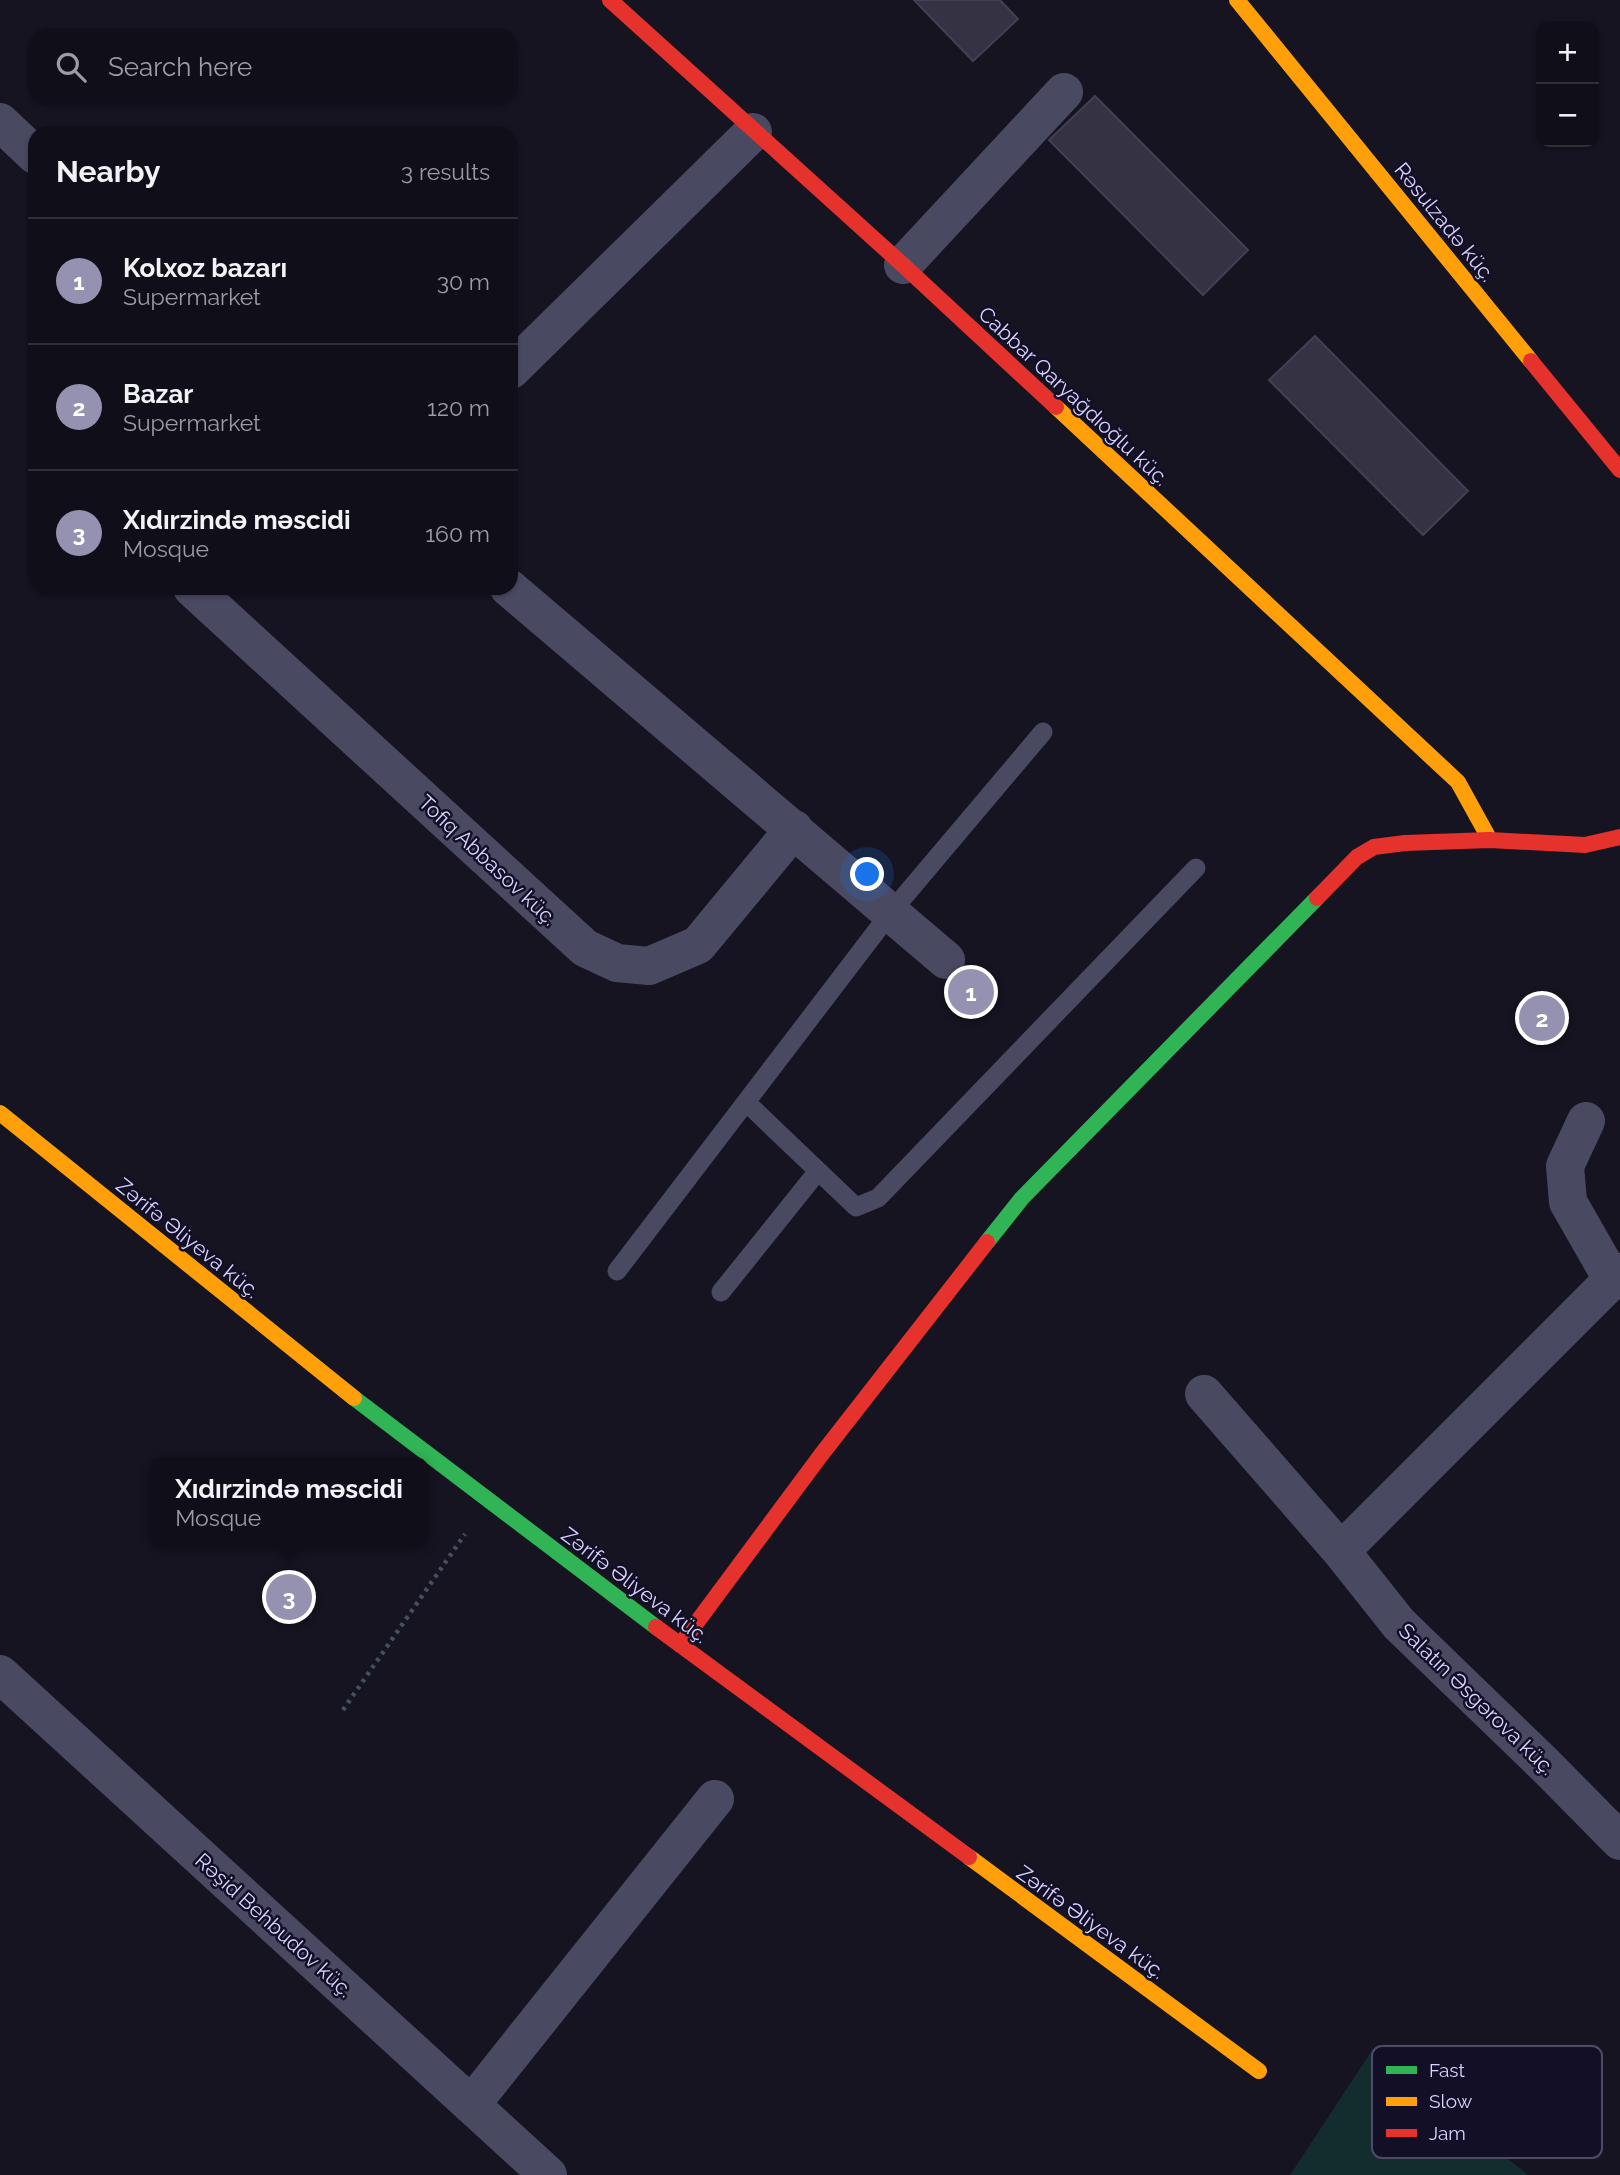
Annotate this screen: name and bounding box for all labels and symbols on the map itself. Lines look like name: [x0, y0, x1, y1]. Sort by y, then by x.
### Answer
street label: Rəsulzadə küç.: [1389, 158, 1501, 286]
street label: Cabbar Qaryağdıoğlu küç.: [974, 301, 1174, 491]
street label: Tofiq Abbasov küç.: [414, 790, 562, 930]
your location: [850, 857, 884, 891]
pin: 1: [948, 966, 994, 1018]
pin: 2: [1519, 992, 1565, 1044]
street label: Zərifə Əliyeva küç.: [111, 1172, 265, 1304]
street label: Zərifə Əliyeva küç.: [557, 1522, 713, 1648]
pin: 3: [266, 1571, 312, 1623]
street label: Salatın Əsgərova küç.: [1394, 1618, 1560, 1780]
street label: Rəşid Behbudov küç.: [190, 1848, 358, 2002]
street label: Zərifə Əliyeva küç.: [1012, 1860, 1170, 1984]
legend: [1372, 2046, 1602, 2158]
text: Fast: [1429, 2059, 1465, 2081]
text: Slow: [1429, 2090, 1473, 2112]
text: Jam: [1429, 2122, 1466, 2144]

